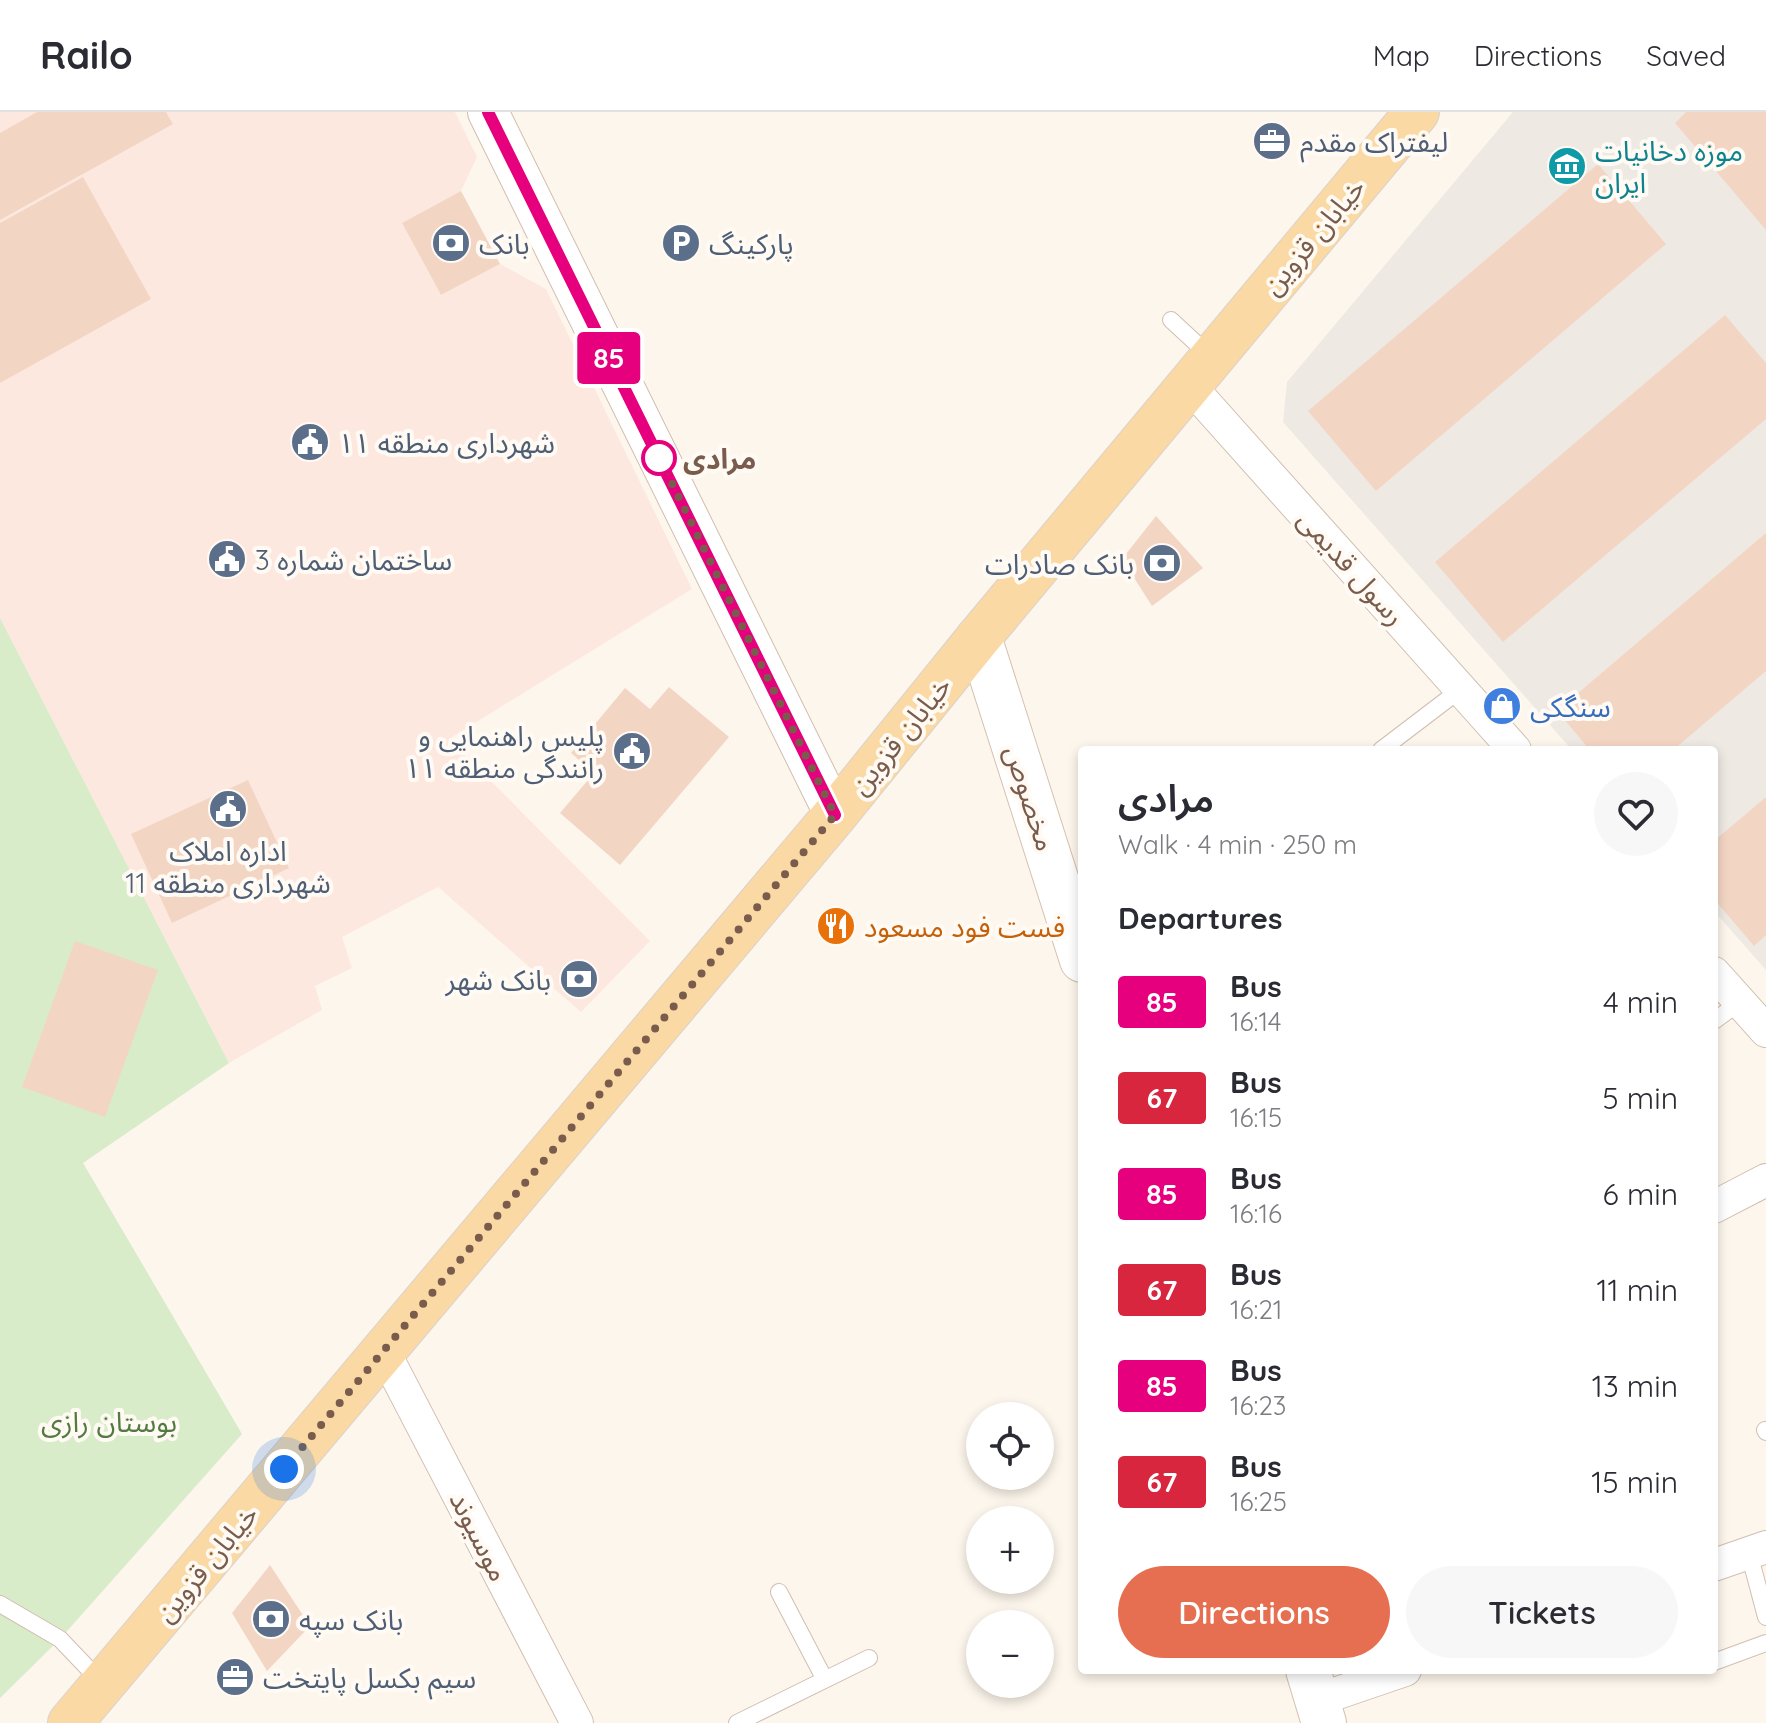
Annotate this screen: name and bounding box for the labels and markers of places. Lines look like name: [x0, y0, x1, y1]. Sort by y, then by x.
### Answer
office icon: لیفتراک مقدم: [1251, 120, 1293, 162]
place label: لیفتراک مقدم: [1300, 124, 1448, 163]
place label: موزه دخانیات ایران: [1595, 133, 1743, 200]
museum icon: موزه دخانیات ایران: [1546, 145, 1588, 187]
bank icon: بانک: [430, 222, 472, 264]
parking icon: پارکینگ: [660, 222, 702, 264]
place label: بانک: [479, 226, 530, 261]
place label: پارکینگ: [709, 226, 794, 262]
public building icon: شهرداری منطقه ۱۱: [289, 421, 331, 463]
place label: شهرداری منطقه ۱۱: [338, 425, 555, 460]
marker: مرادی: [642, 441, 676, 475]
place label: مرادی: [683, 441, 756, 476]
public building icon: ساختمان شماره 3: [206, 538, 248, 580]
place label: ساختمان شماره 3: [255, 542, 452, 577]
bank icon: بانک صادرات: [1141, 542, 1183, 584]
place label: بانک صادرات: [985, 546, 1134, 581]
shop icon: سنگکی: [1481, 685, 1523, 727]
place label: سنگکی: [1530, 689, 1611, 724]
place label: پلیس راهنمایی و رانندگی منطقه ۱۱: [405, 718, 604, 785]
public building icon: پلیس راهنمایی و رانندگی منطقه ۱۱: [611, 730, 653, 772]
public building icon: اداره املاک شهرداری منطقه 11: [207, 788, 249, 830]
place label: اداره املاک شهرداری منطقه 11: [125, 833, 331, 900]
restaurant icon: فست فود مسعود: [815, 905, 857, 947]
place label: فست فود مسعود: [864, 909, 1065, 944]
bank icon: بانک شهر: [558, 958, 600, 1000]
place label: بانک شهر: [445, 962, 551, 997]
bank icon: بانک سپه: [250, 1598, 292, 1640]
place label: بانک سپه: [299, 1602, 403, 1638]
office icon: سیم بکسل پایتخت: [214, 1656, 256, 1698]
place label: سیم بکسل پایتخت: [263, 1660, 476, 1700]

